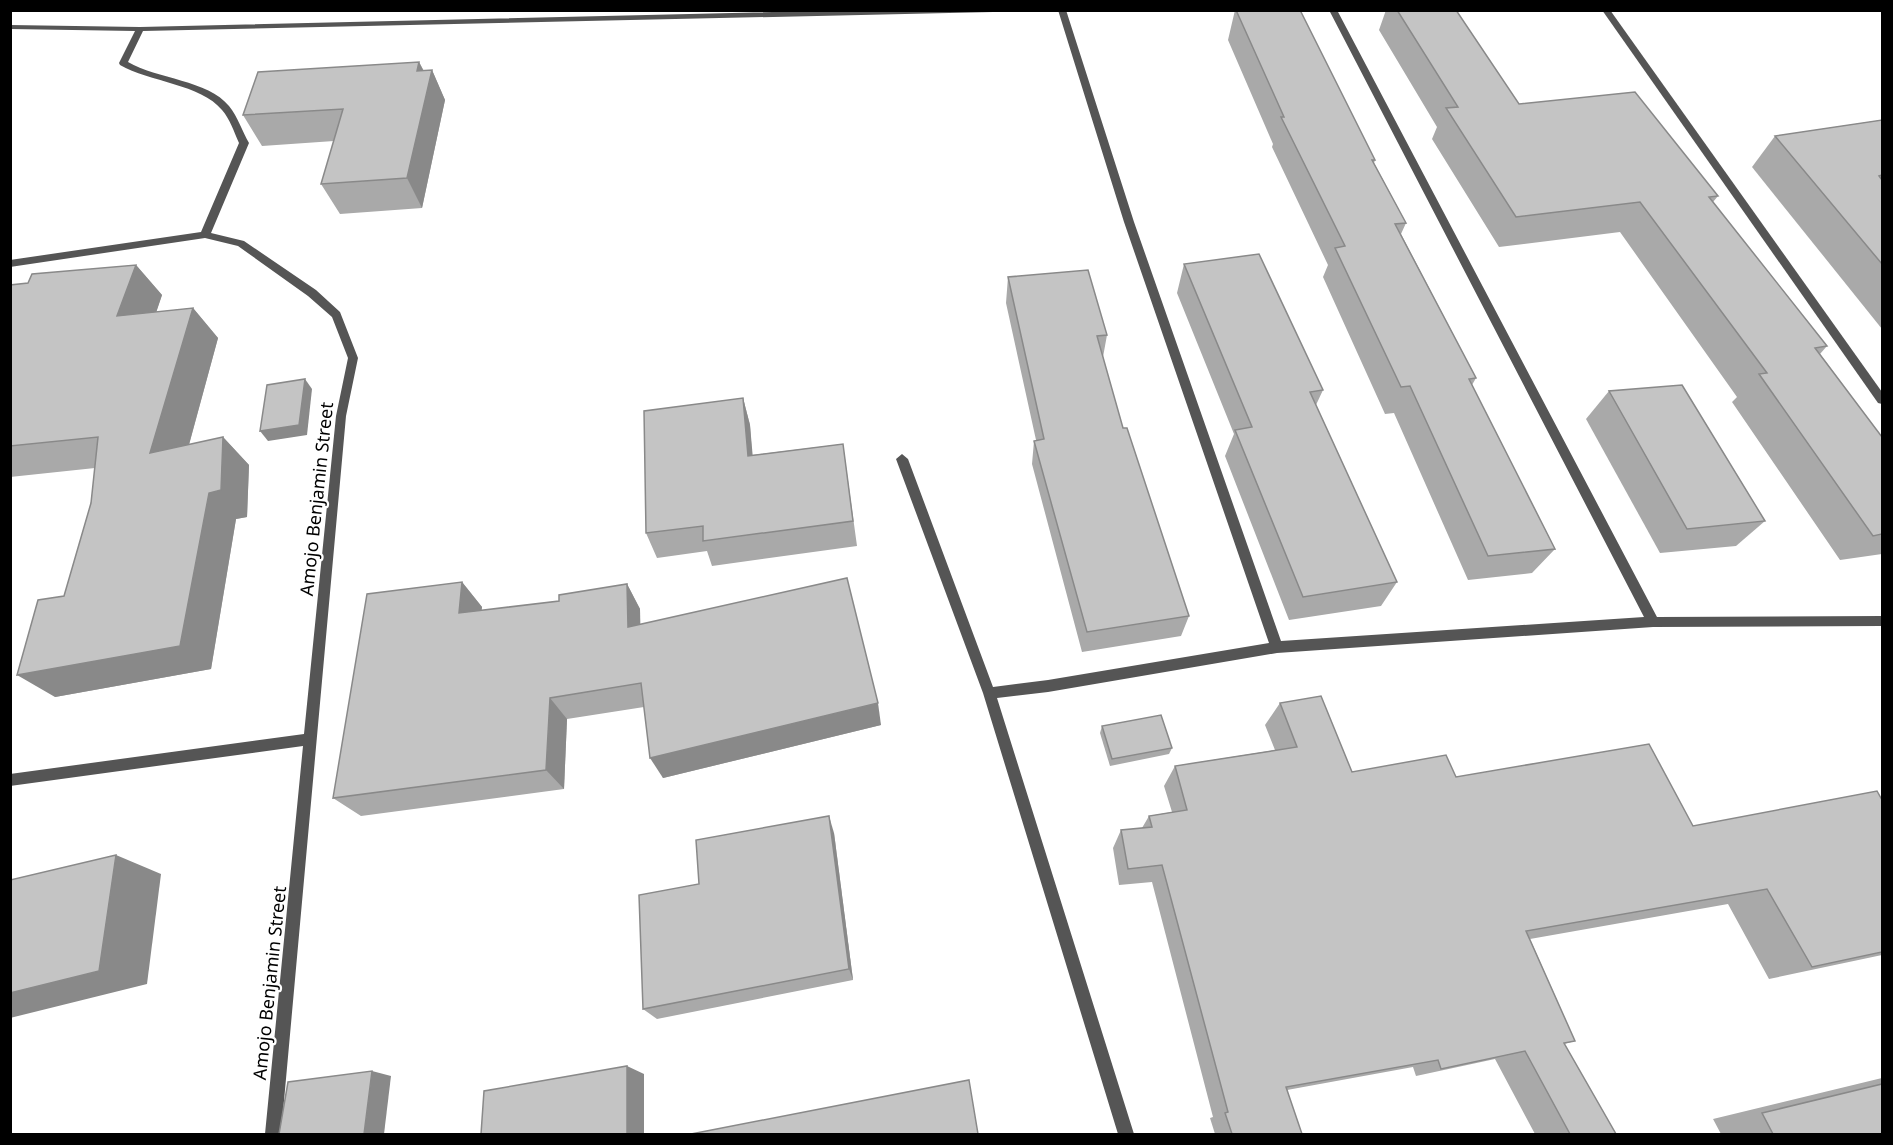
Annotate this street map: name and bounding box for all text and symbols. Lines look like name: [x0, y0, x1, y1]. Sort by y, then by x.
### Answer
street label: Amojo Benjamin Street: [294, 400, 338, 597]
street label: Amojo Benjamin Street: [247, 884, 291, 1081]

